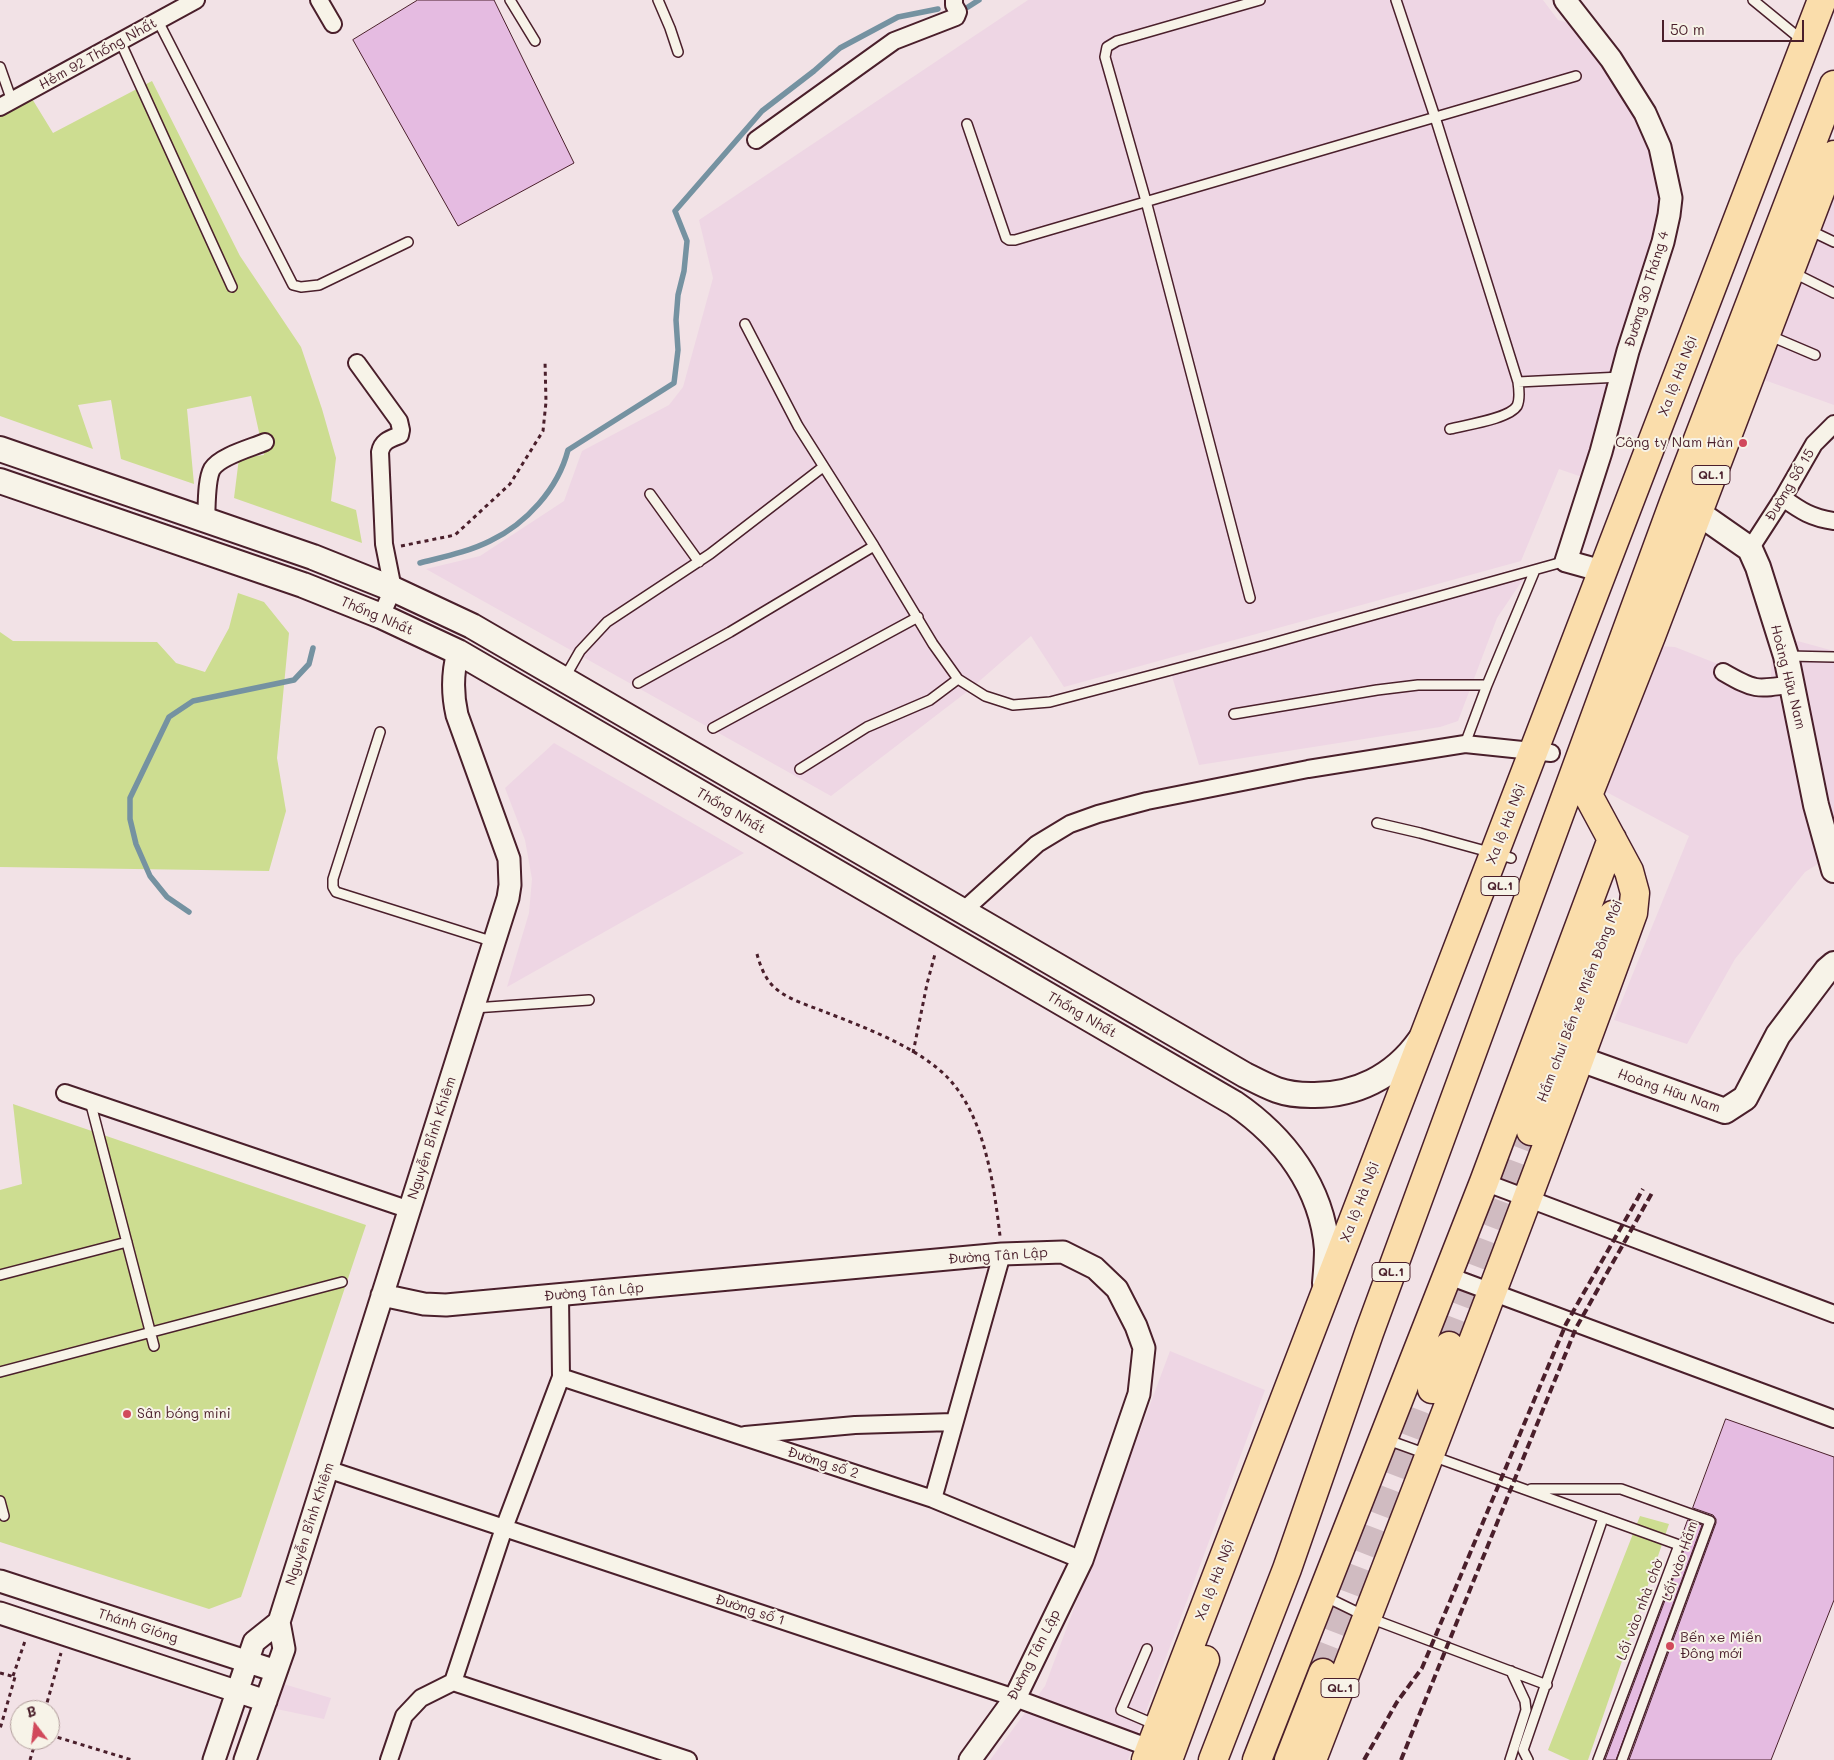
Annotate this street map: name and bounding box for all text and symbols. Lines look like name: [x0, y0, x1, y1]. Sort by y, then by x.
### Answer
scale bar: [1664, 10, 1806, 42]
street label: Hẻm 92 Thống Nhất: [36, 15, 160, 93]
text: 50 m: [1670, 19, 1705, 39]
street label: Đường 30 Tháng 4: [1621, 229, 1673, 349]
street label: Xa lộ Hà Nội: [1655, 333, 1701, 419]
place label: Công ty Nam Hàn: [1615, 435, 1733, 451]
marker: Công ty Nam Hàn: [1737, 437, 1749, 449]
street label: Đường Số 15: [1762, 446, 1818, 524]
road number: QL.1: [1692, 466, 1730, 484]
street label: Thống Nhất: [338, 593, 416, 639]
street label: Hoàng Hữu Nam: [1767, 623, 1809, 731]
street label: Xa lộ Hà Nội: [1483, 781, 1529, 867]
street label: Thống Nhất: [693, 784, 769, 838]
road number: QL.1: [1481, 876, 1519, 896]
street label: Hầm chui Bến xe Miền Đông Mới: [1534, 897, 1626, 1105]
street label: Thống Nhất: [1044, 988, 1120, 1042]
street label: Hoàng Hữu Nam: [1616, 1066, 1722, 1116]
street label: Nguyễn Bỉnh Khiêm: [404, 1075, 460, 1201]
street label: Xa lộ Hà Nội: [1337, 1159, 1383, 1245]
street label: Đường Tân Lập: [948, 1244, 1048, 1268]
road number: QL.1: [1372, 1262, 1410, 1282]
street label: Đường Tân Lập: [544, 1279, 644, 1305]
place label: Sân bóng mini: [137, 1406, 231, 1422]
marker: Sân bóng mini: [121, 1408, 133, 1420]
street label: Đường số 2: [785, 1444, 861, 1482]
street label: Nguyễn Bỉnh Khiêm: [282, 1461, 338, 1587]
street label: Lối vào Hầm: [1659, 1519, 1701, 1603]
street label: Xa lộ Hà Nội: [1192, 1537, 1238, 1623]
street label: Lối vào nhà chờ: [1613, 1557, 1667, 1663]
street label: Đường số 1: [713, 1591, 787, 1629]
street label: Thánh Gióng: [96, 1605, 180, 1647]
street label: Đường Tân Lập: [1004, 1607, 1064, 1703]
place label: Bến xe Miền Đông mới: [1680, 1630, 1762, 1662]
marker: Bến xe Miền Đông mới: [1664, 1640, 1676, 1652]
road number: QL.1: [1321, 1679, 1359, 1698]
north arrow: [10, 1700, 60, 1750]
text: B: [24, 1701, 38, 1721]

